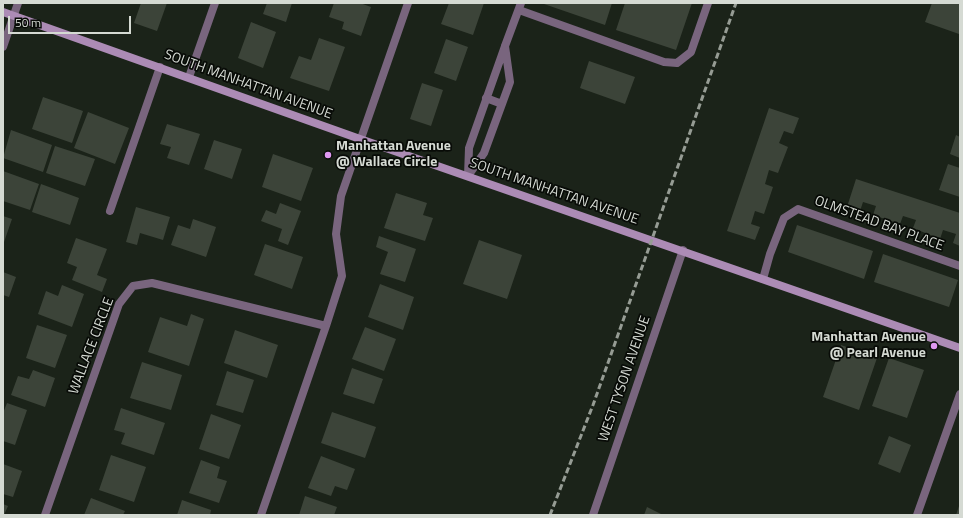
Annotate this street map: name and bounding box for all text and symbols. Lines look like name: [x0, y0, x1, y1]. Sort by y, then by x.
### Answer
scale bar: [10, 8, 133, 34]
text: 50 m: [15, 13, 41, 32]
street label: SOUTH MANHATTAN AVENUE: [162, 47, 334, 123]
place label: Manhattan Avenue @ Wallace Circle: [336, 139, 451, 172]
marker: Manhattan Avenue @ Wallace Circle: [323, 150, 333, 160]
street label: SOUTH MANHATTAN AVENUE: [467, 155, 641, 229]
street label: OLMSTEAD BAY PLACE: [812, 193, 946, 255]
street label: WALLACE CIRCLE: [66, 295, 118, 397]
street label: WEST TYSON AVENUE: [596, 314, 654, 444]
place label: Manhattan Avenue @ Pearl Avenue: [811, 330, 926, 362]
marker: Manhattan Avenue @ Pearl Avenue: [929, 341, 939, 351]

